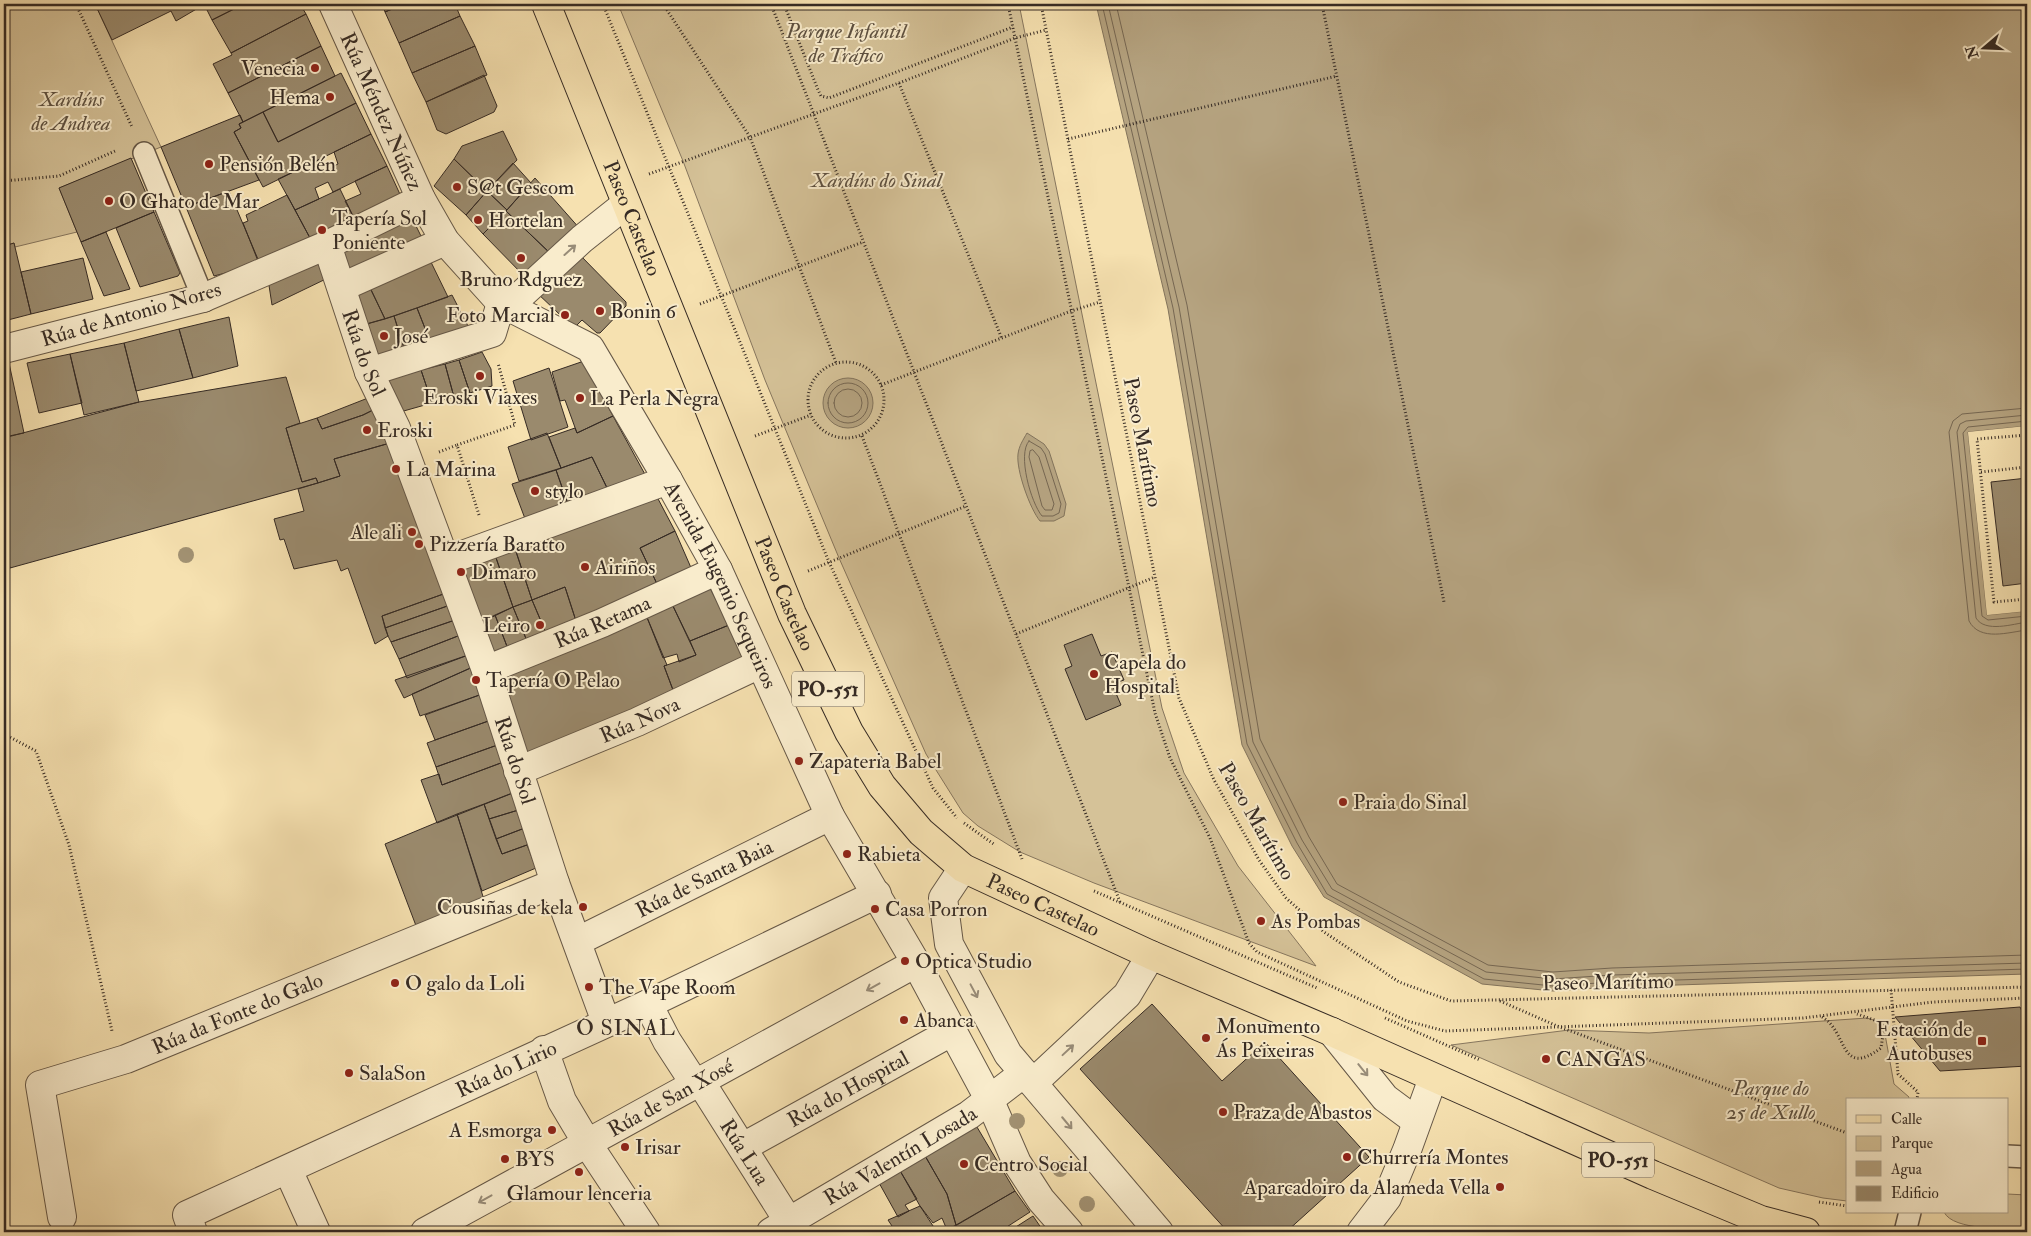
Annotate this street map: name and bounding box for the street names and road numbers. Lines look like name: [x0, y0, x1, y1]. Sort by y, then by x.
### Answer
street label: Rúa Méndez Núñez: [334, 28, 429, 195]
street label: Paseo Castelao: [597, 157, 667, 280]
street label: Rúa de Antonio Nores: [38, 276, 224, 353]
street label: Rúa do Sol: [335, 306, 392, 402]
street label: Paseo Marítimo: [1117, 375, 1168, 509]
street label: Avenida Eugenio Sequeiros: [657, 476, 783, 693]
street label: Paseo Castelao: [748, 532, 821, 655]
street label: Rúa Retama: [550, 589, 656, 655]
road number: PO-551: [792, 672, 864, 706]
street label: Rúa Nova: [596, 691, 685, 750]
street label: Rúa do Sol: [488, 713, 542, 808]
street label: Paseo Marítimo: [1212, 757, 1301, 885]
street label: Rúa de Santa Baia: [631, 833, 778, 924]
street label: Paseo Castelao: [982, 868, 1104, 943]
street label: Rúa da Fonte do Galo: [148, 967, 327, 1061]
street label: Paseo Marítimo: [1542, 968, 1674, 997]
street label: Rúa do Lirio: [452, 1035, 561, 1104]
street label: Rúa do Hospital: [783, 1045, 914, 1134]
street label: Rúa de San Xosé: [603, 1052, 739, 1143]
street label: Rúa Valentín Losada: [819, 1100, 983, 1212]
street label: Rúa Lua: [713, 1114, 776, 1191]
road number: PO-551: [1582, 1142, 1654, 1178]

